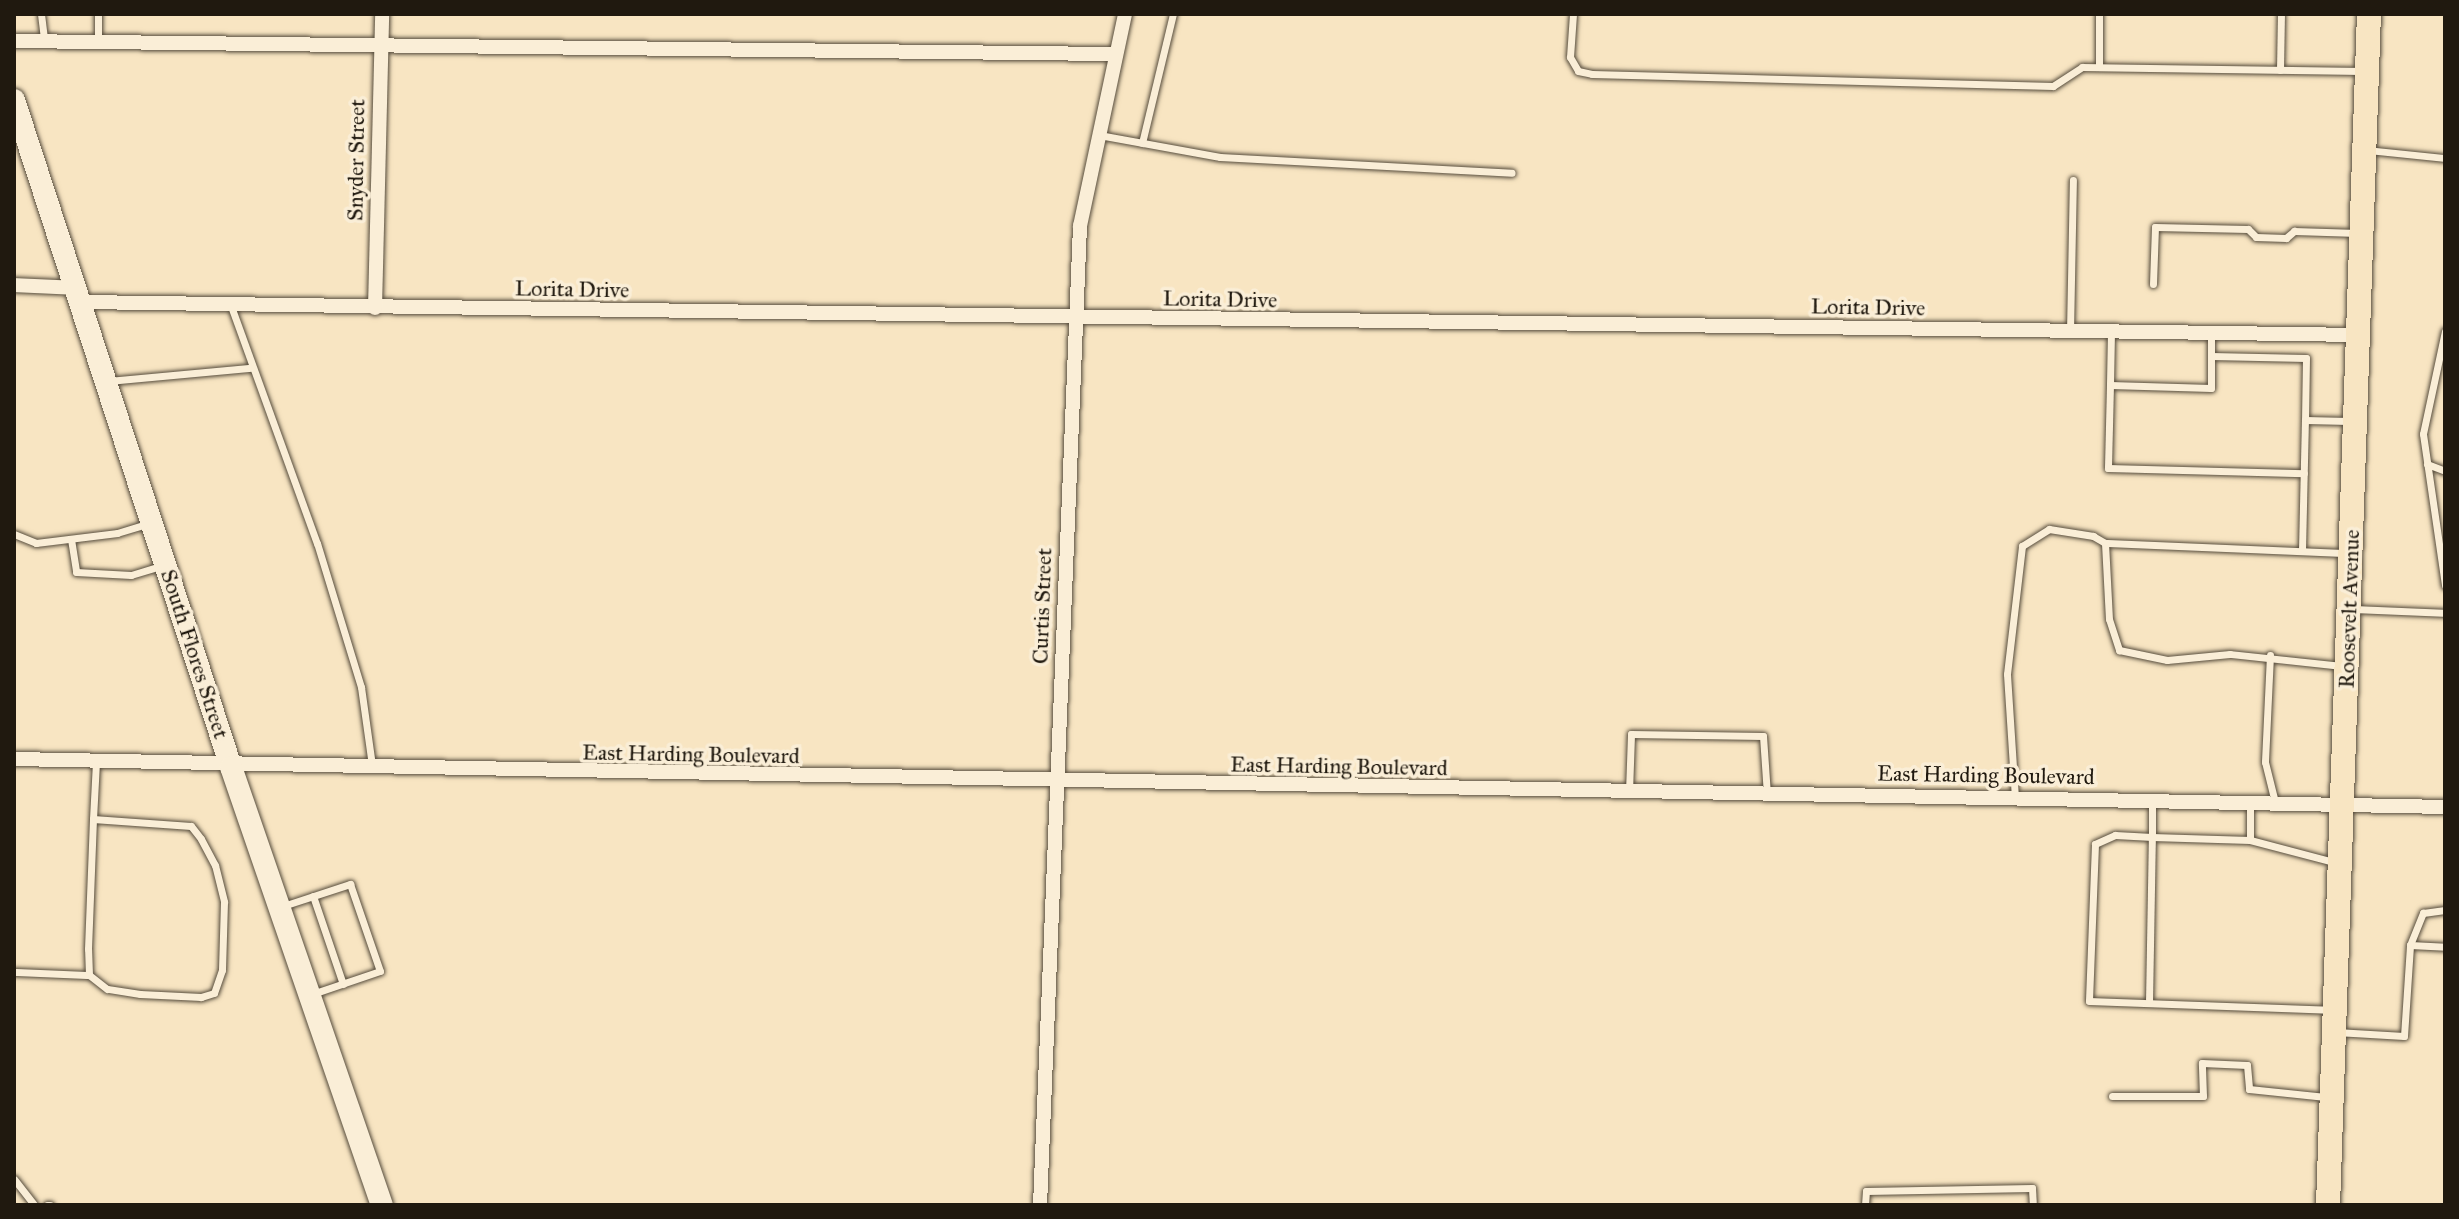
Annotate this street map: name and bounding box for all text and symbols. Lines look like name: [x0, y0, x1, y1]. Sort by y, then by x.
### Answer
street label: Snyder Street: [342, 99, 370, 221]
street label: Lorita Drive: [515, 275, 629, 303]
street label: Lorita Drive: [1163, 285, 1277, 313]
street label: Lorita Drive: [1811, 293, 1925, 321]
street label: Roosevelt Avenue: [2333, 529, 2365, 689]
street label: Curtis Street: [1027, 547, 1057, 665]
street label: South Flores Street: [155, 566, 235, 742]
street label: East Harding Boulevard: [582, 739, 800, 769]
street label: East Harding Boulevard: [1230, 751, 1448, 781]
street label: East Harding Boulevard: [1877, 760, 2095, 790]

